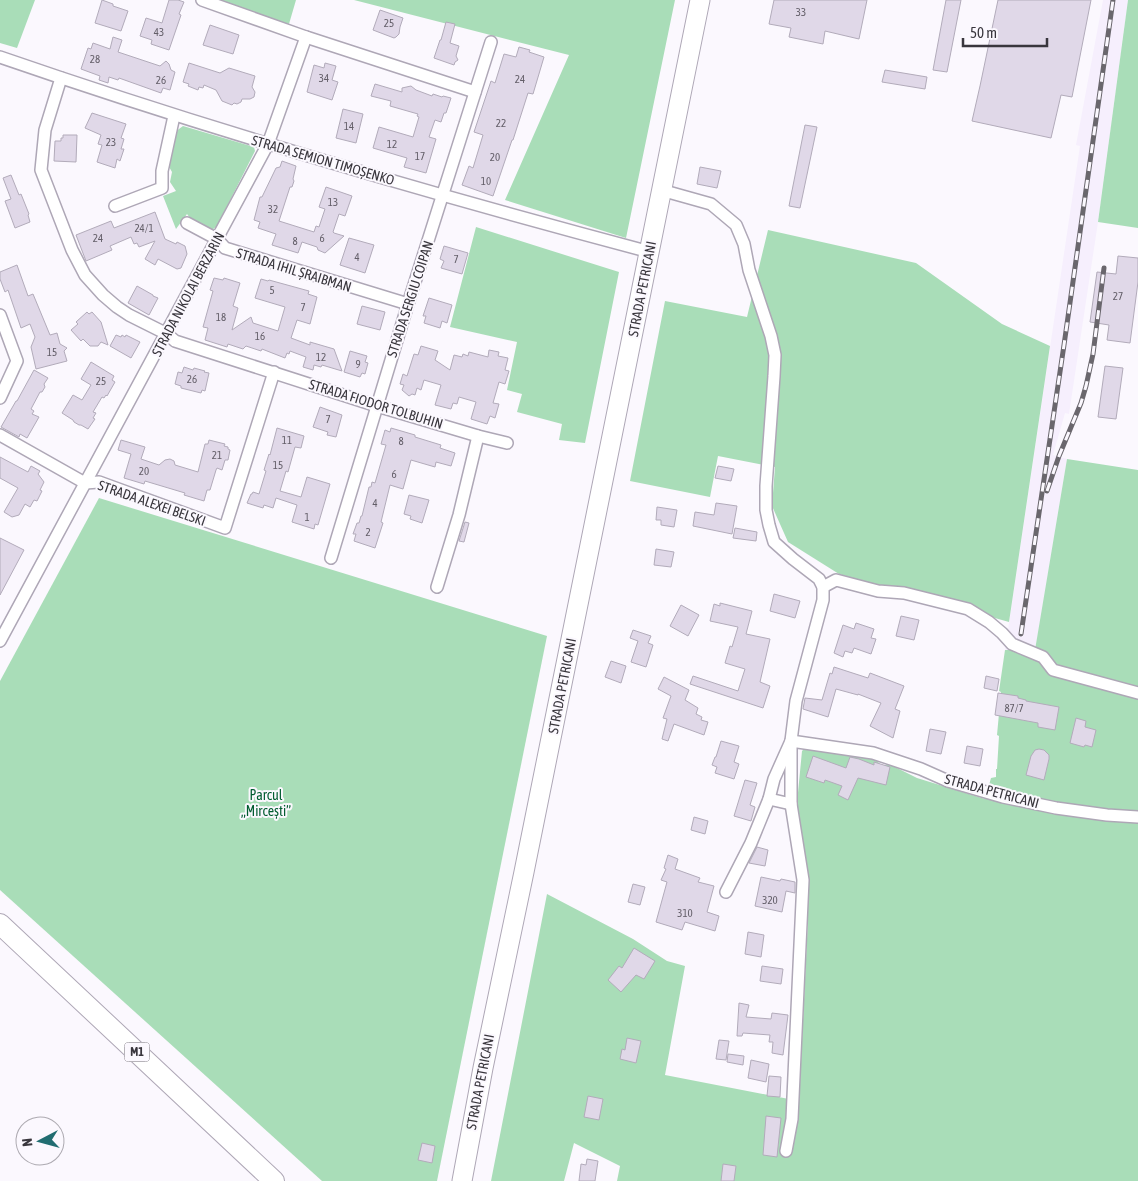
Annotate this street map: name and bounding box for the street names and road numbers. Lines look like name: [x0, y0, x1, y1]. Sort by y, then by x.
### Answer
street label: STRADA SEMION TIMOȘENKO: [250, 132, 396, 188]
street label: STRADA NIKOLAI BERZARIN: [148, 229, 228, 359]
street label: STRADA SERGIU COIPAN: [384, 239, 436, 359]
street label: STRADA PETRICANI: [625, 240, 659, 338]
street label: STRADA IHIL ȘRAIBMAN: [234, 245, 354, 295]
street label: STRADA FIODOR TOLBUHIN: [307, 376, 445, 432]
street label: STRADA ALEXEI BELSKI: [96, 477, 208, 529]
street label: STRADA PETRICANI: [545, 637, 579, 735]
street label: STRADA PETRICANI: [943, 771, 1041, 811]
street label: STRADA PETRICANI: [463, 1033, 497, 1131]
road number: M1: [124, 1042, 150, 1062]

